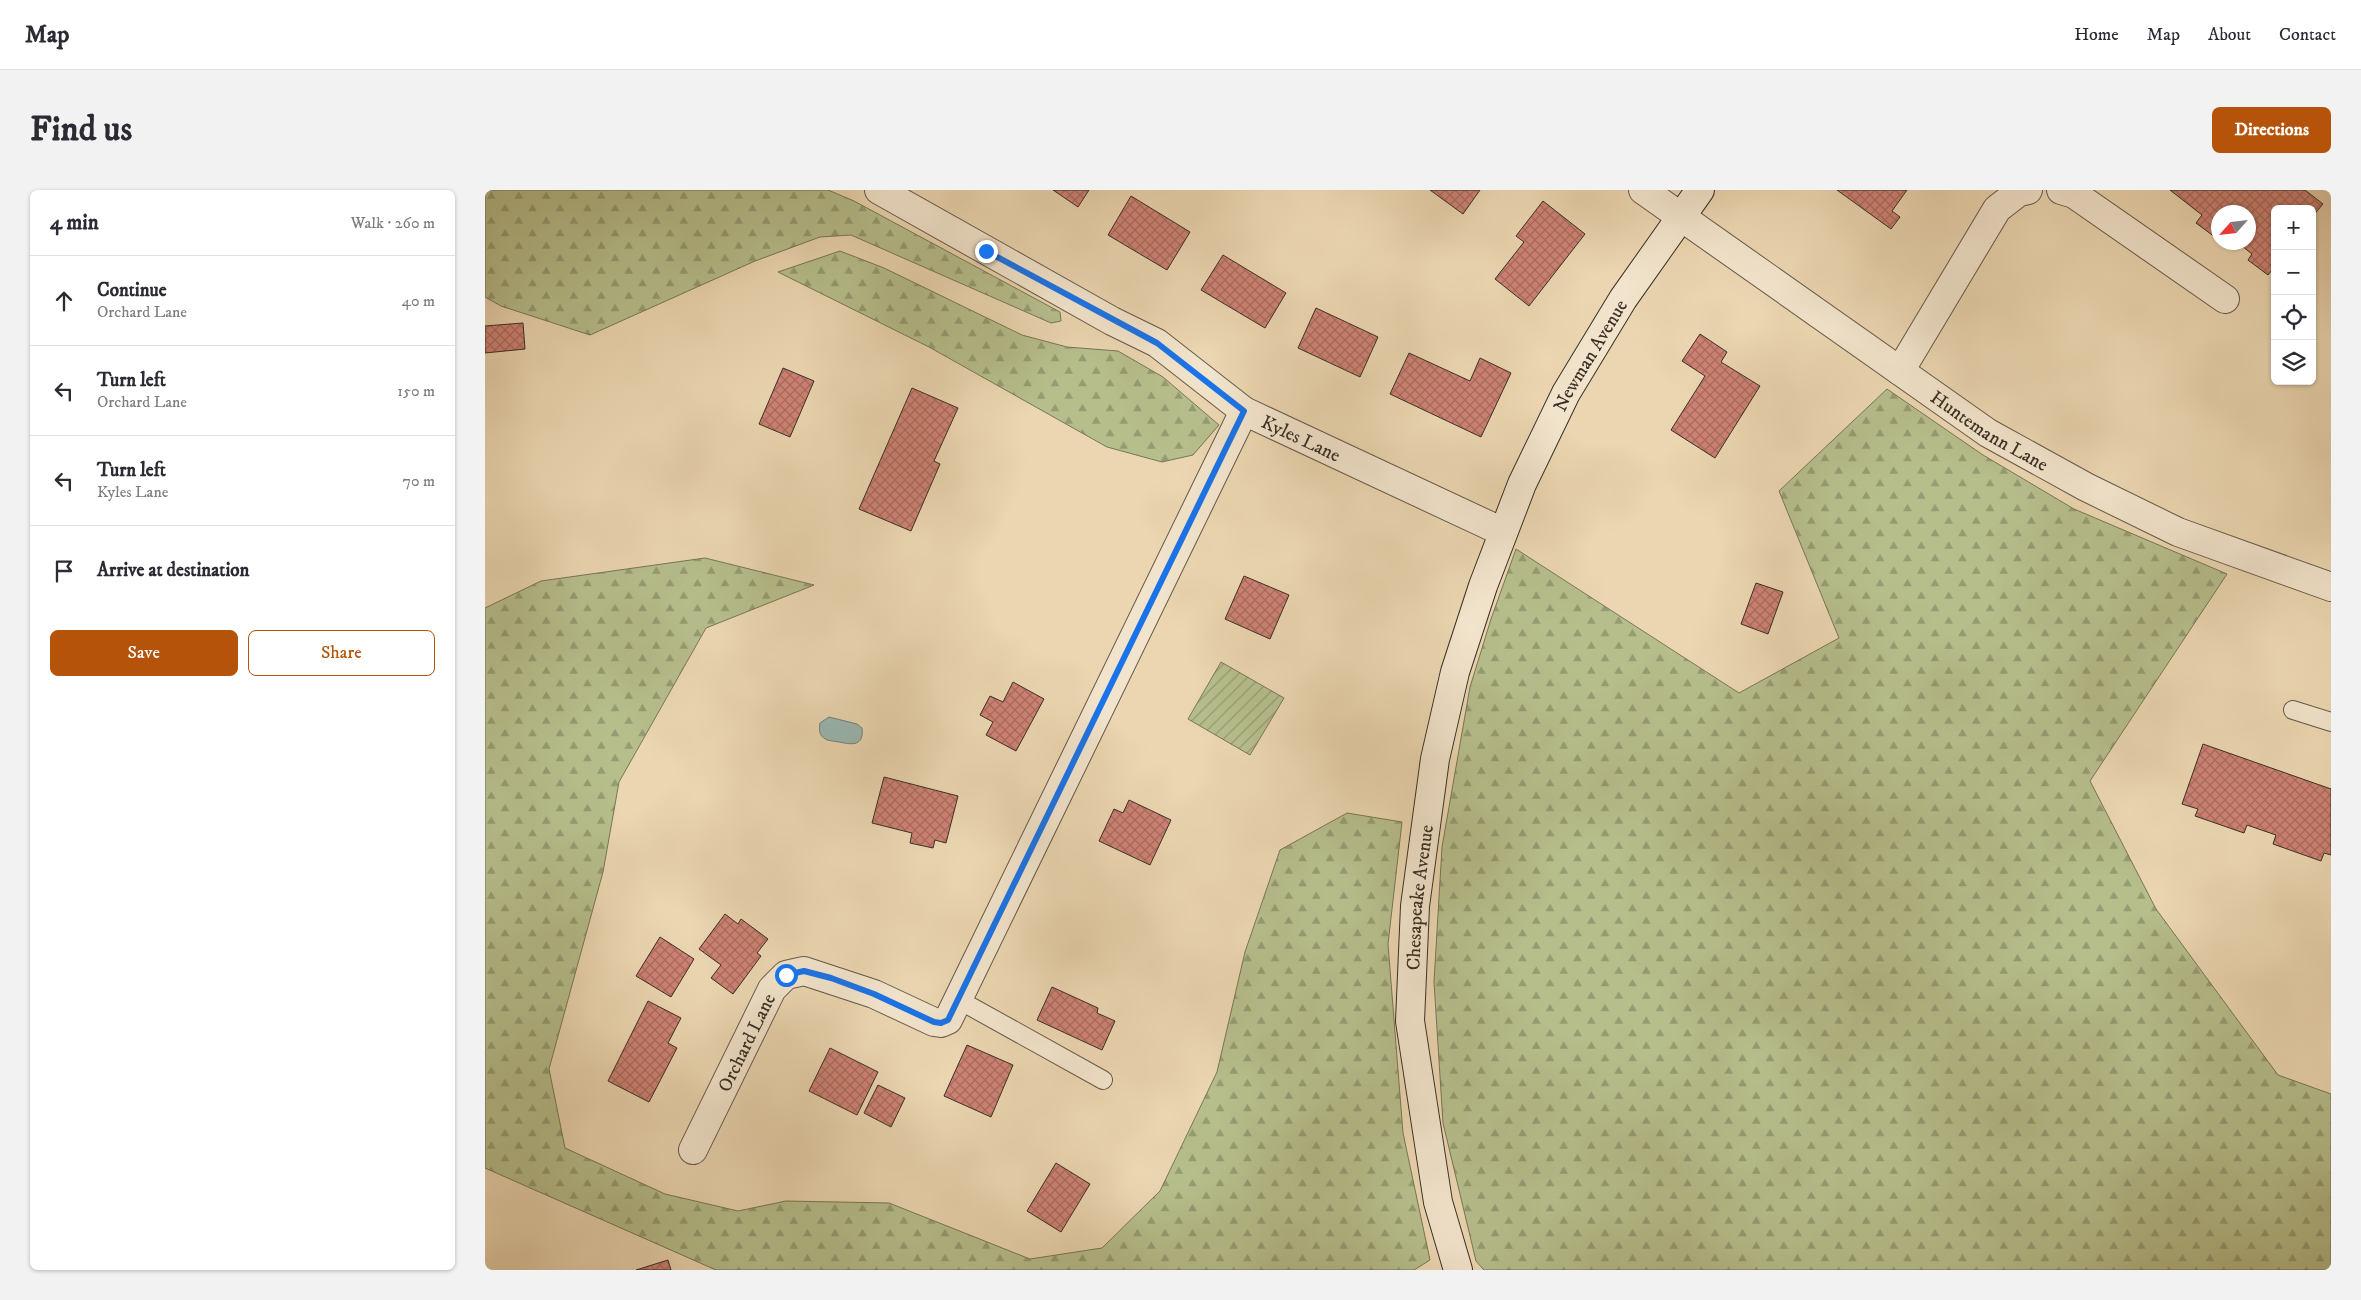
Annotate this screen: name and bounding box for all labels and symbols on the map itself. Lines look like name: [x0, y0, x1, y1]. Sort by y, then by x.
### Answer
north arrow: [2211, 205, 2256, 250]
route end: [975, 240, 998, 263]
street label: Newman Avenue: [1549, 296, 1633, 416]
street label: Huntemann Lane: [1926, 386, 2052, 477]
street label: Kyles Lane: [1257, 411, 1344, 468]
street label: Chesapeake Avenue: [1402, 823, 1439, 971]
route start: [775, 964, 798, 987]
street label: Orchard Lane: [713, 990, 781, 1096]

